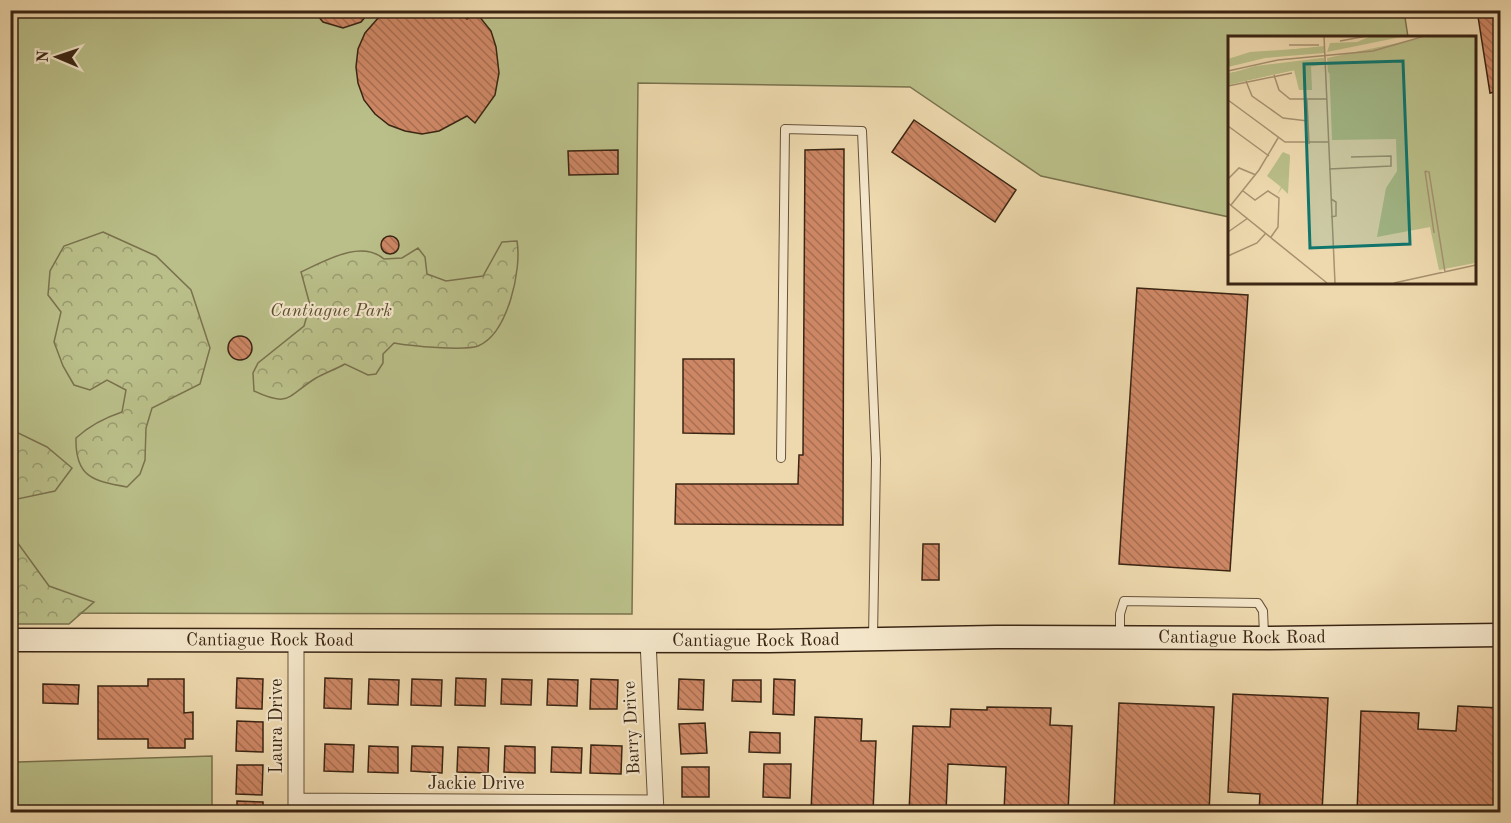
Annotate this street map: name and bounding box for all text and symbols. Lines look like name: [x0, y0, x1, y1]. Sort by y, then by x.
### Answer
north arrow: [27, 27, 87, 87]
inset map: [1228, 36, 1475, 284]
text: N: [36, 49, 52, 63]
park label: Cantiague Park: [270, 302, 392, 320]
street label: Cantiague Rock Road: [1158, 628, 1326, 647]
street label: Cantiague Rock Road: [186, 631, 354, 649]
street label: Cantiague Rock Road: [672, 631, 840, 650]
street label: Laura Drive: [268, 678, 286, 774]
street label: Barry Drive: [621, 681, 643, 775]
street label: Jackie Drive: [427, 775, 525, 793]

